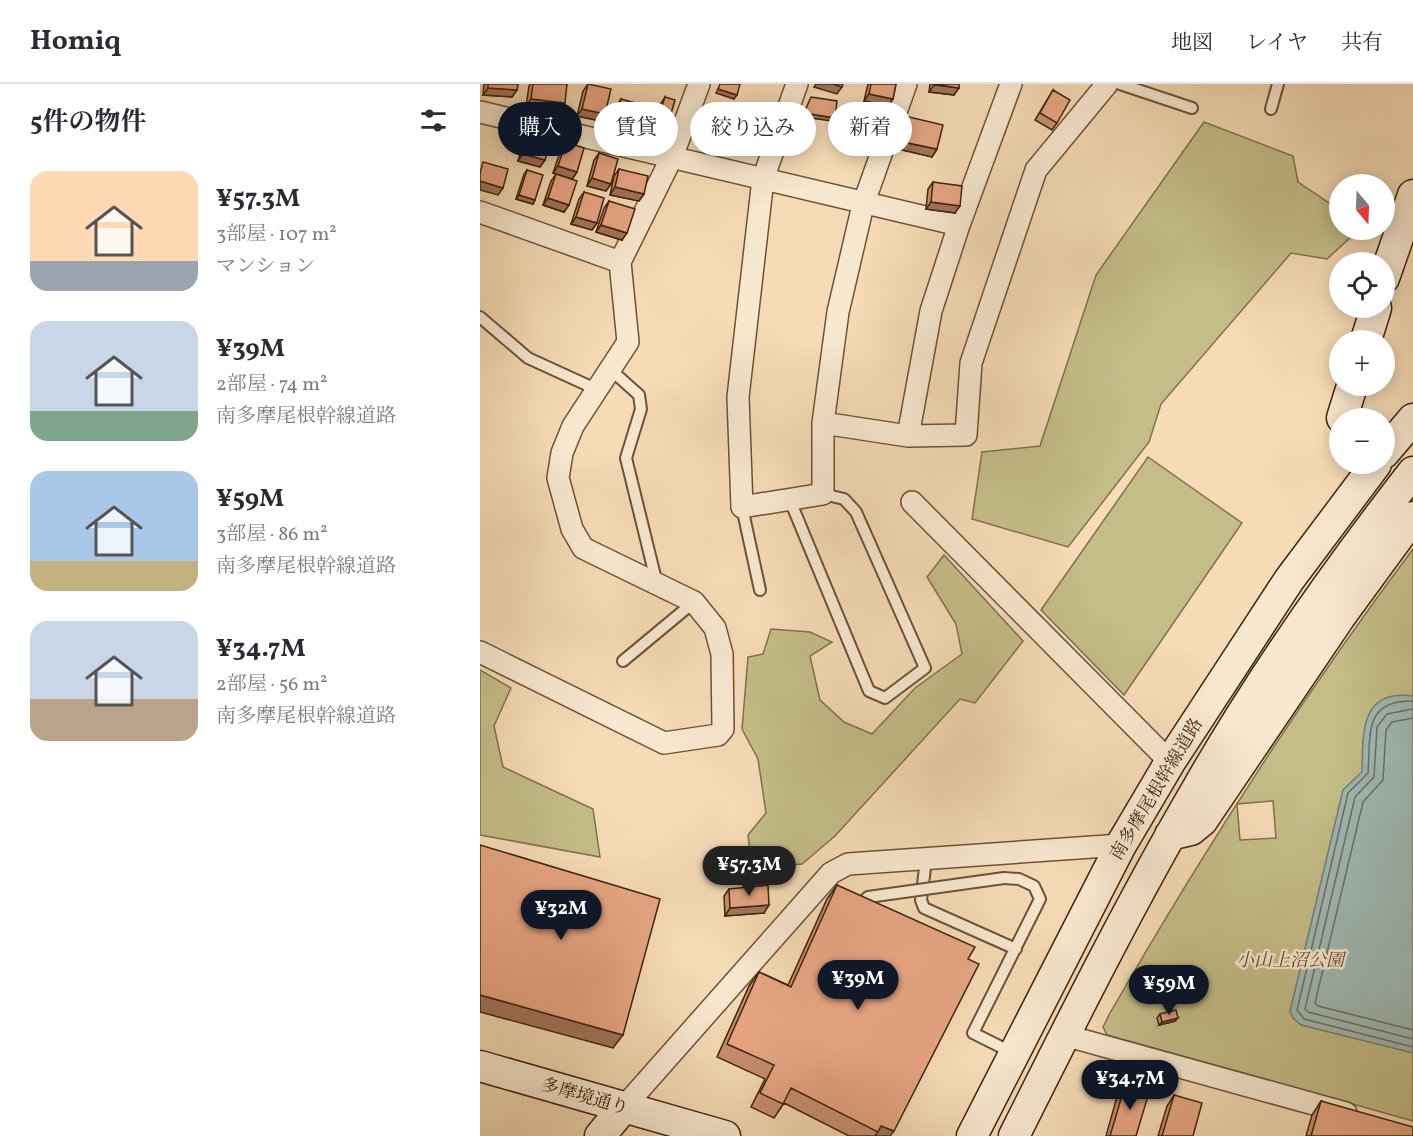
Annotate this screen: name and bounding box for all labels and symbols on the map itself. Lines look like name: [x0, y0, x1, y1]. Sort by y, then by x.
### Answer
north arrow: [1329, 174, 1395, 240]
street label: 南多摩尾根幹線道路: [1105, 714, 1210, 866]
pin: ¥57.3M: [700, 846, 798, 897]
pin: ¥32M: [525, 890, 597, 941]
park label: 小山上沼公園: [1236, 949, 1347, 974]
pin: ¥39M: [822, 960, 894, 1011]
pin: ¥59M: [1133, 965, 1205, 1016]
pin: ¥34.7M: [1081, 1060, 1179, 1111]
street label: 多摩境通り: [538, 1073, 631, 1122]

